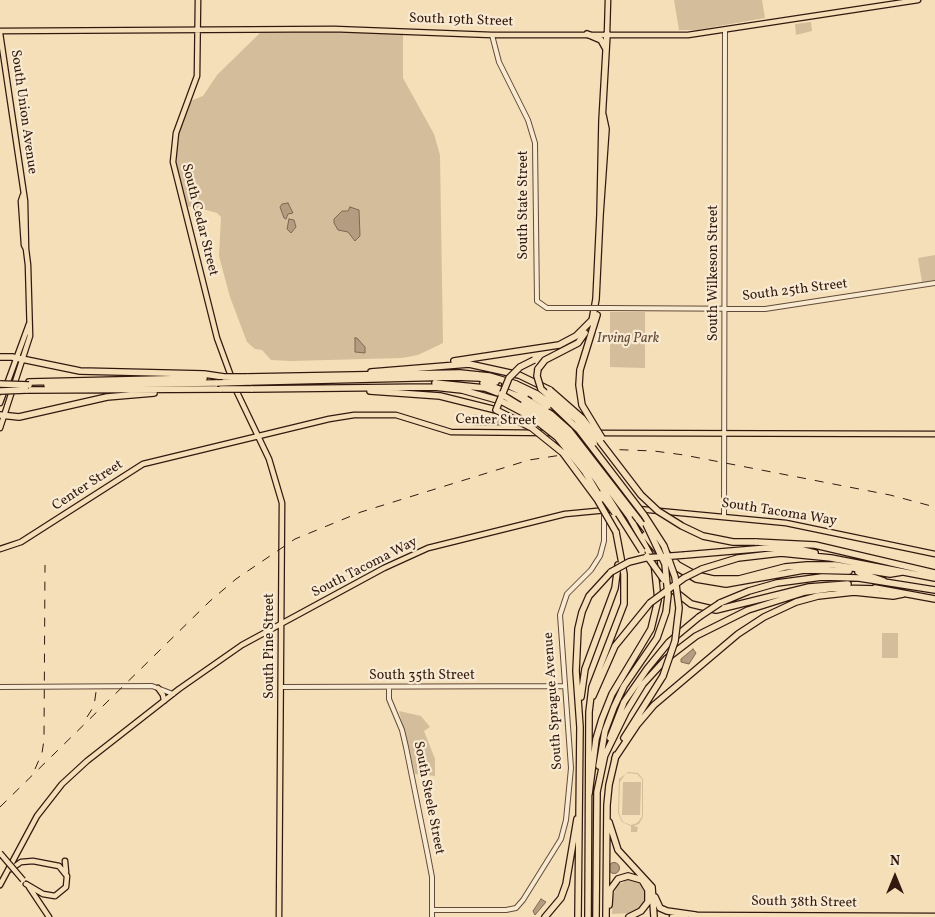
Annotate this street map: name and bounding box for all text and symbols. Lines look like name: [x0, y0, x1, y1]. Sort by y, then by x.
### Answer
street label: South 19th Street: [408, 11, 514, 31]
street label: South Union Avenue: [6, 49, 40, 175]
street label: South State Street: [516, 150, 532, 260]
street label: South Cedar Street: [177, 162, 221, 278]
street label: South Wilkeson Street: [706, 205, 722, 341]
street label: South 25th Street: [741, 276, 849, 306]
park label: Irving Park: [597, 331, 659, 347]
street label: Center Street: [455, 412, 537, 430]
street label: Center Street: [49, 457, 127, 515]
street label: South Tacoma Way: [720, 496, 838, 530]
street label: South Tacoma Way: [309, 534, 421, 602]
street label: South Pine Street: [262, 593, 278, 699]
street label: South Sprague Avenue: [541, 632, 567, 770]
street label: South 35th Street: [369, 668, 475, 684]
street label: South Steele Street: [409, 740, 447, 856]
north arrow: [870, 852, 920, 902]
text: N: [890, 852, 900, 871]
street label: South 38th Street: [751, 894, 857, 912]

